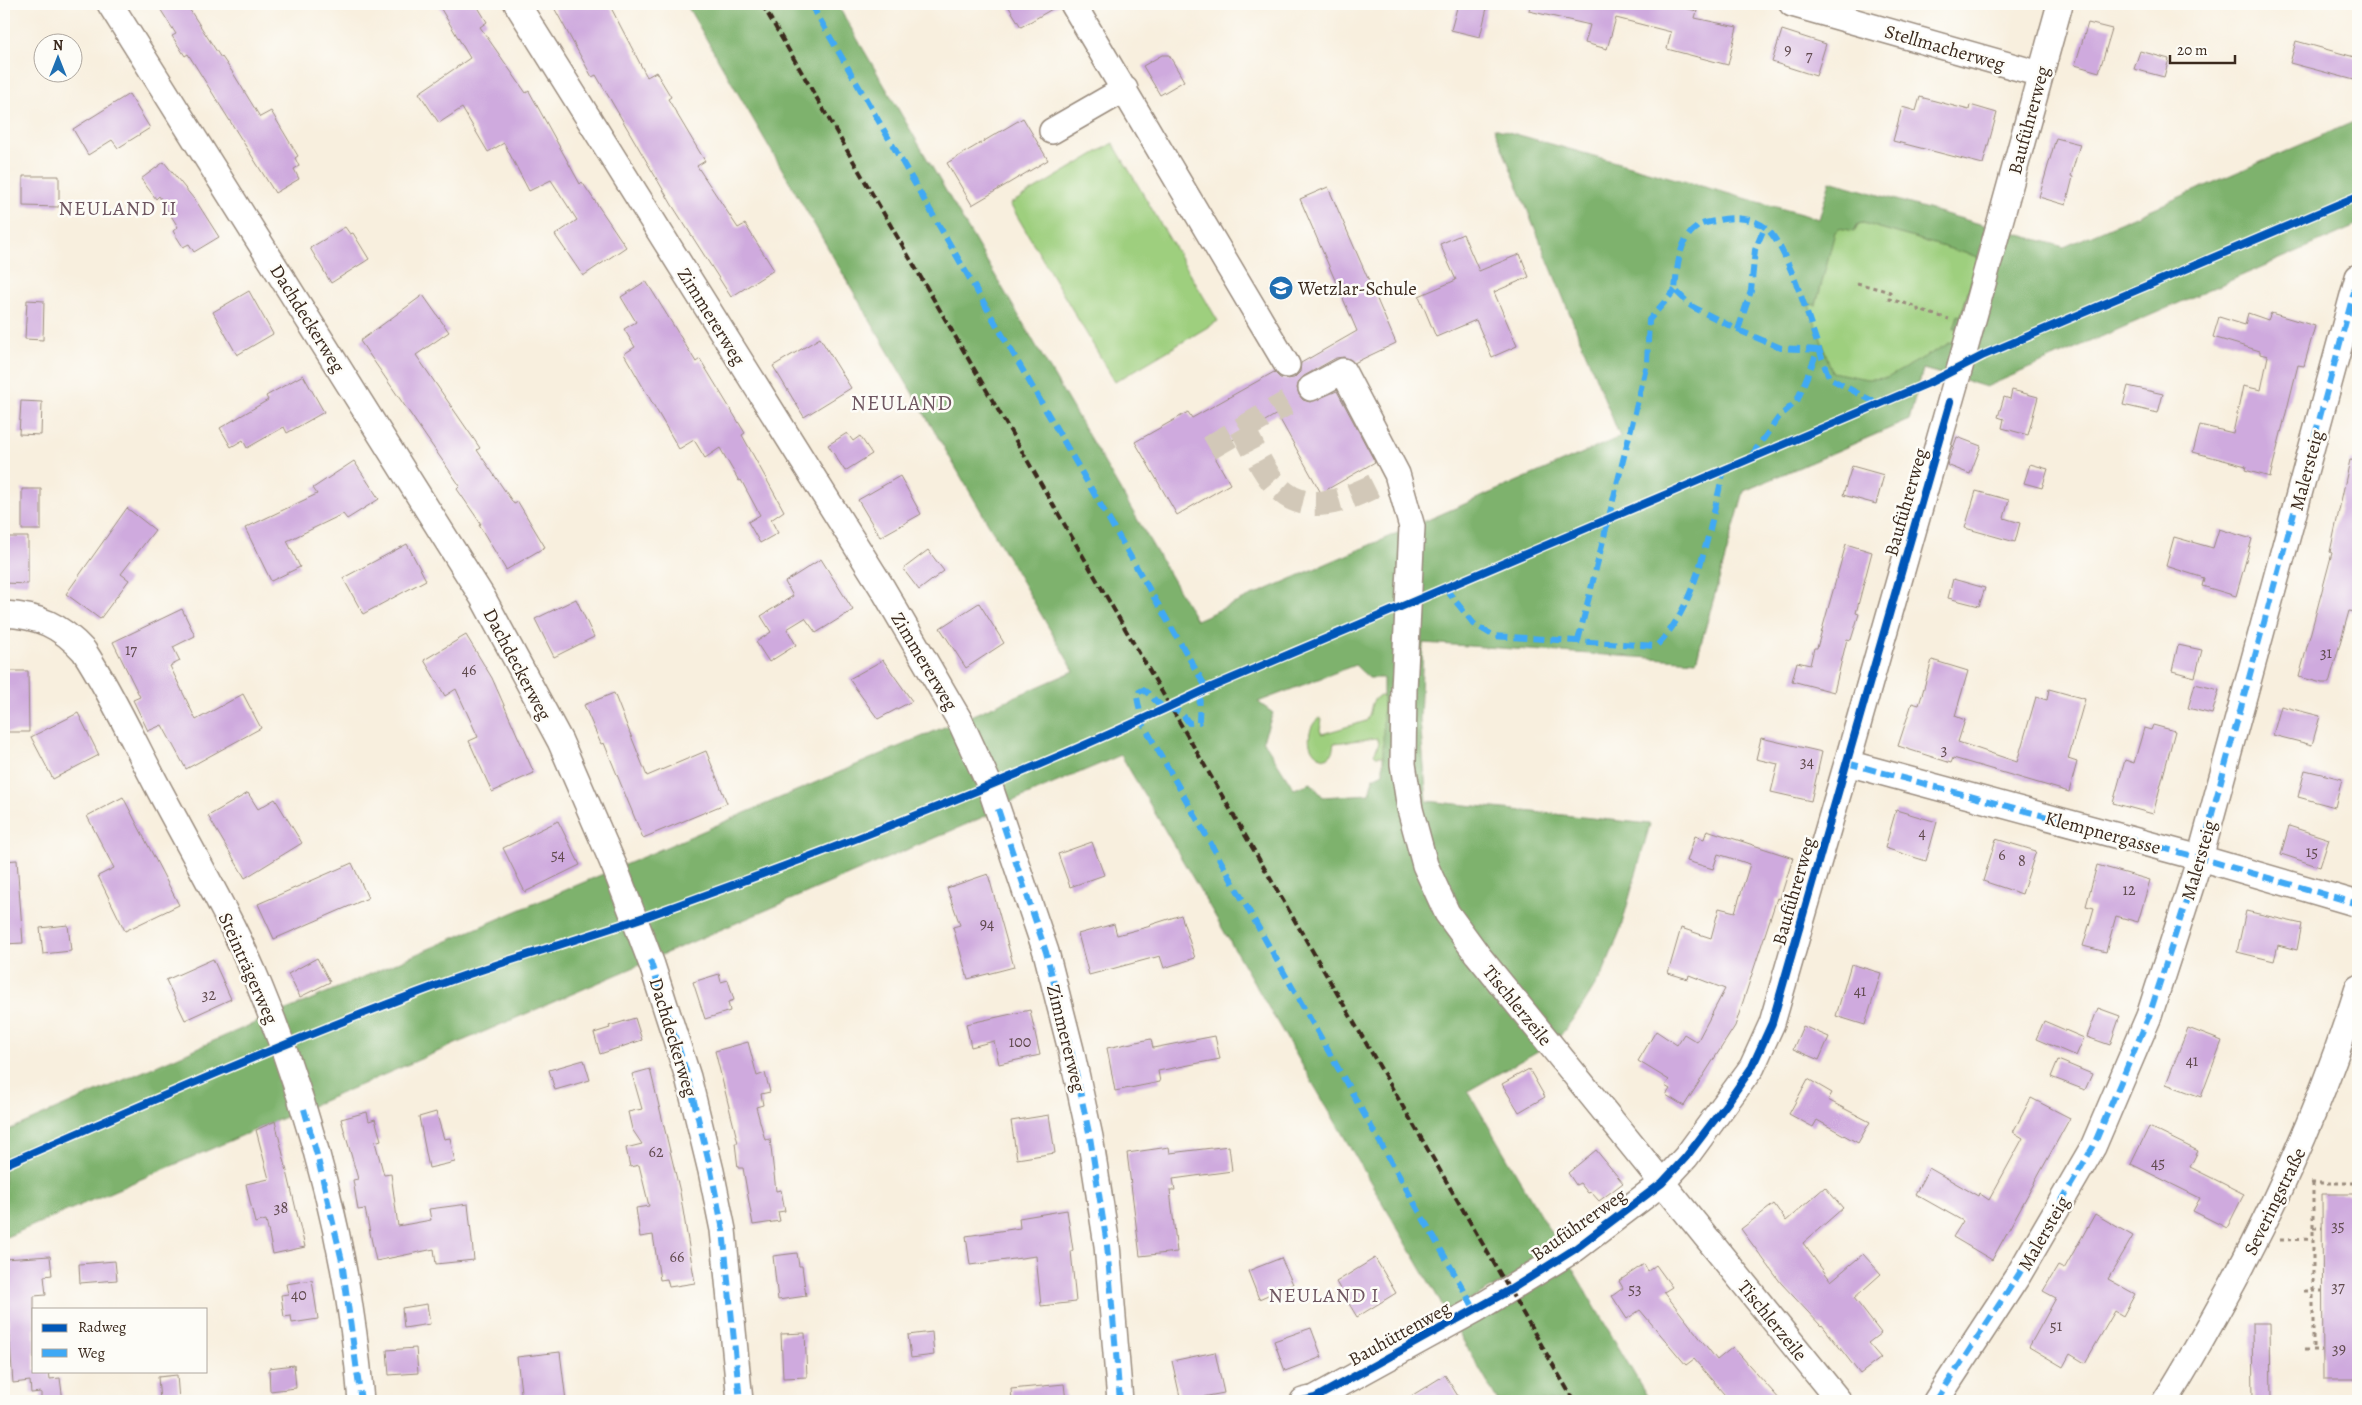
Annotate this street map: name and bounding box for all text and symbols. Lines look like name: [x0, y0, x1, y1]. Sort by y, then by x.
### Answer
street label: Stellmacherweg: [1882, 18, 2008, 78]
north arrow: [32, 32, 82, 82]
scale bar: [2170, 32, 2234, 64]
text: N: [53, 36, 63, 55]
house number: 9: [1784, 39, 1792, 61]
text: 20 m: [2177, 40, 2208, 60]
house number: 7: [1806, 45, 1813, 67]
street label: Bauführerweg: [2002, 63, 2056, 177]
district label: NEULAND II: [59, 195, 177, 222]
street label: Dachdeckerweg: [263, 259, 351, 378]
street label: Zimmererweg: [671, 263, 752, 371]
school or university icon: Wetzlar-Schule: [1268, 275, 1294, 301]
place label: Wetzlar-Schule: [1297, 276, 1417, 302]
district label: NEULAND: [851, 389, 953, 417]
street label: Malersteig: [2284, 427, 2330, 513]
street label: Bauführerweg: [1878, 445, 1934, 559]
street label: Dachdeckerweg: [477, 604, 558, 725]
street label: Zimmererweg: [885, 608, 964, 716]
house number: 17: [125, 639, 137, 661]
house number: 31: [2320, 642, 2333, 664]
house number: 46: [462, 659, 476, 681]
house number: 3: [1941, 739, 1947, 761]
house number: 34: [1800, 751, 1814, 773]
street label: Klempnergasse: [2042, 805, 2164, 861]
street label: Malersteig: [2175, 817, 2223, 904]
house number: 4: [1918, 822, 1926, 844]
street label: Bauführerweg: [1766, 834, 1822, 948]
house number: 15: [2306, 841, 2318, 863]
house number: 54: [551, 844, 565, 866]
house number: 6: [1998, 844, 2006, 866]
house number: 8: [2018, 850, 2026, 872]
house number: 12: [2122, 879, 2136, 901]
street label: Steinträgerweg: [212, 909, 284, 1029]
house number: 94: [980, 913, 994, 935]
street label: Tischlerzeile: [1477, 960, 1558, 1052]
street label: Dachdeckerweg: [643, 975, 704, 1100]
house number: 41: [1854, 980, 1867, 1002]
street label: Zimmererweg: [1040, 982, 1092, 1095]
house number: 32: [202, 984, 217, 1006]
house number: 100: [1009, 1031, 1031, 1053]
house number: 41: [2186, 1050, 2199, 1072]
house number: 62: [649, 1141, 664, 1163]
street label: Severingstraße: [2238, 1143, 2312, 1260]
house number: 45: [2151, 1152, 2165, 1174]
street label: Bauführerweg: [1526, 1182, 1632, 1267]
street label: Malersteig: [2012, 1191, 2076, 1276]
house number: 38: [274, 1197, 288, 1219]
house number: 35: [2331, 1215, 2345, 1237]
house number: 66: [670, 1246, 684, 1268]
street label: Tischlerzeile: [1732, 1275, 1813, 1367]
house number: 37: [2331, 1276, 2345, 1298]
house number: 53: [1628, 1278, 1642, 1300]
district label: NEULAND I: [1269, 1282, 1379, 1309]
house number: 40: [291, 1284, 307, 1306]
street label: Bauhüttenweg: [1344, 1295, 1456, 1373]
legend: [32, 1308, 208, 1372]
house number: 51: [2050, 1315, 2063, 1337]
text: Radweg: [78, 1317, 127, 1337]
house number: 39: [2332, 1338, 2346, 1360]
text: Weg: [77, 1343, 105, 1363]

